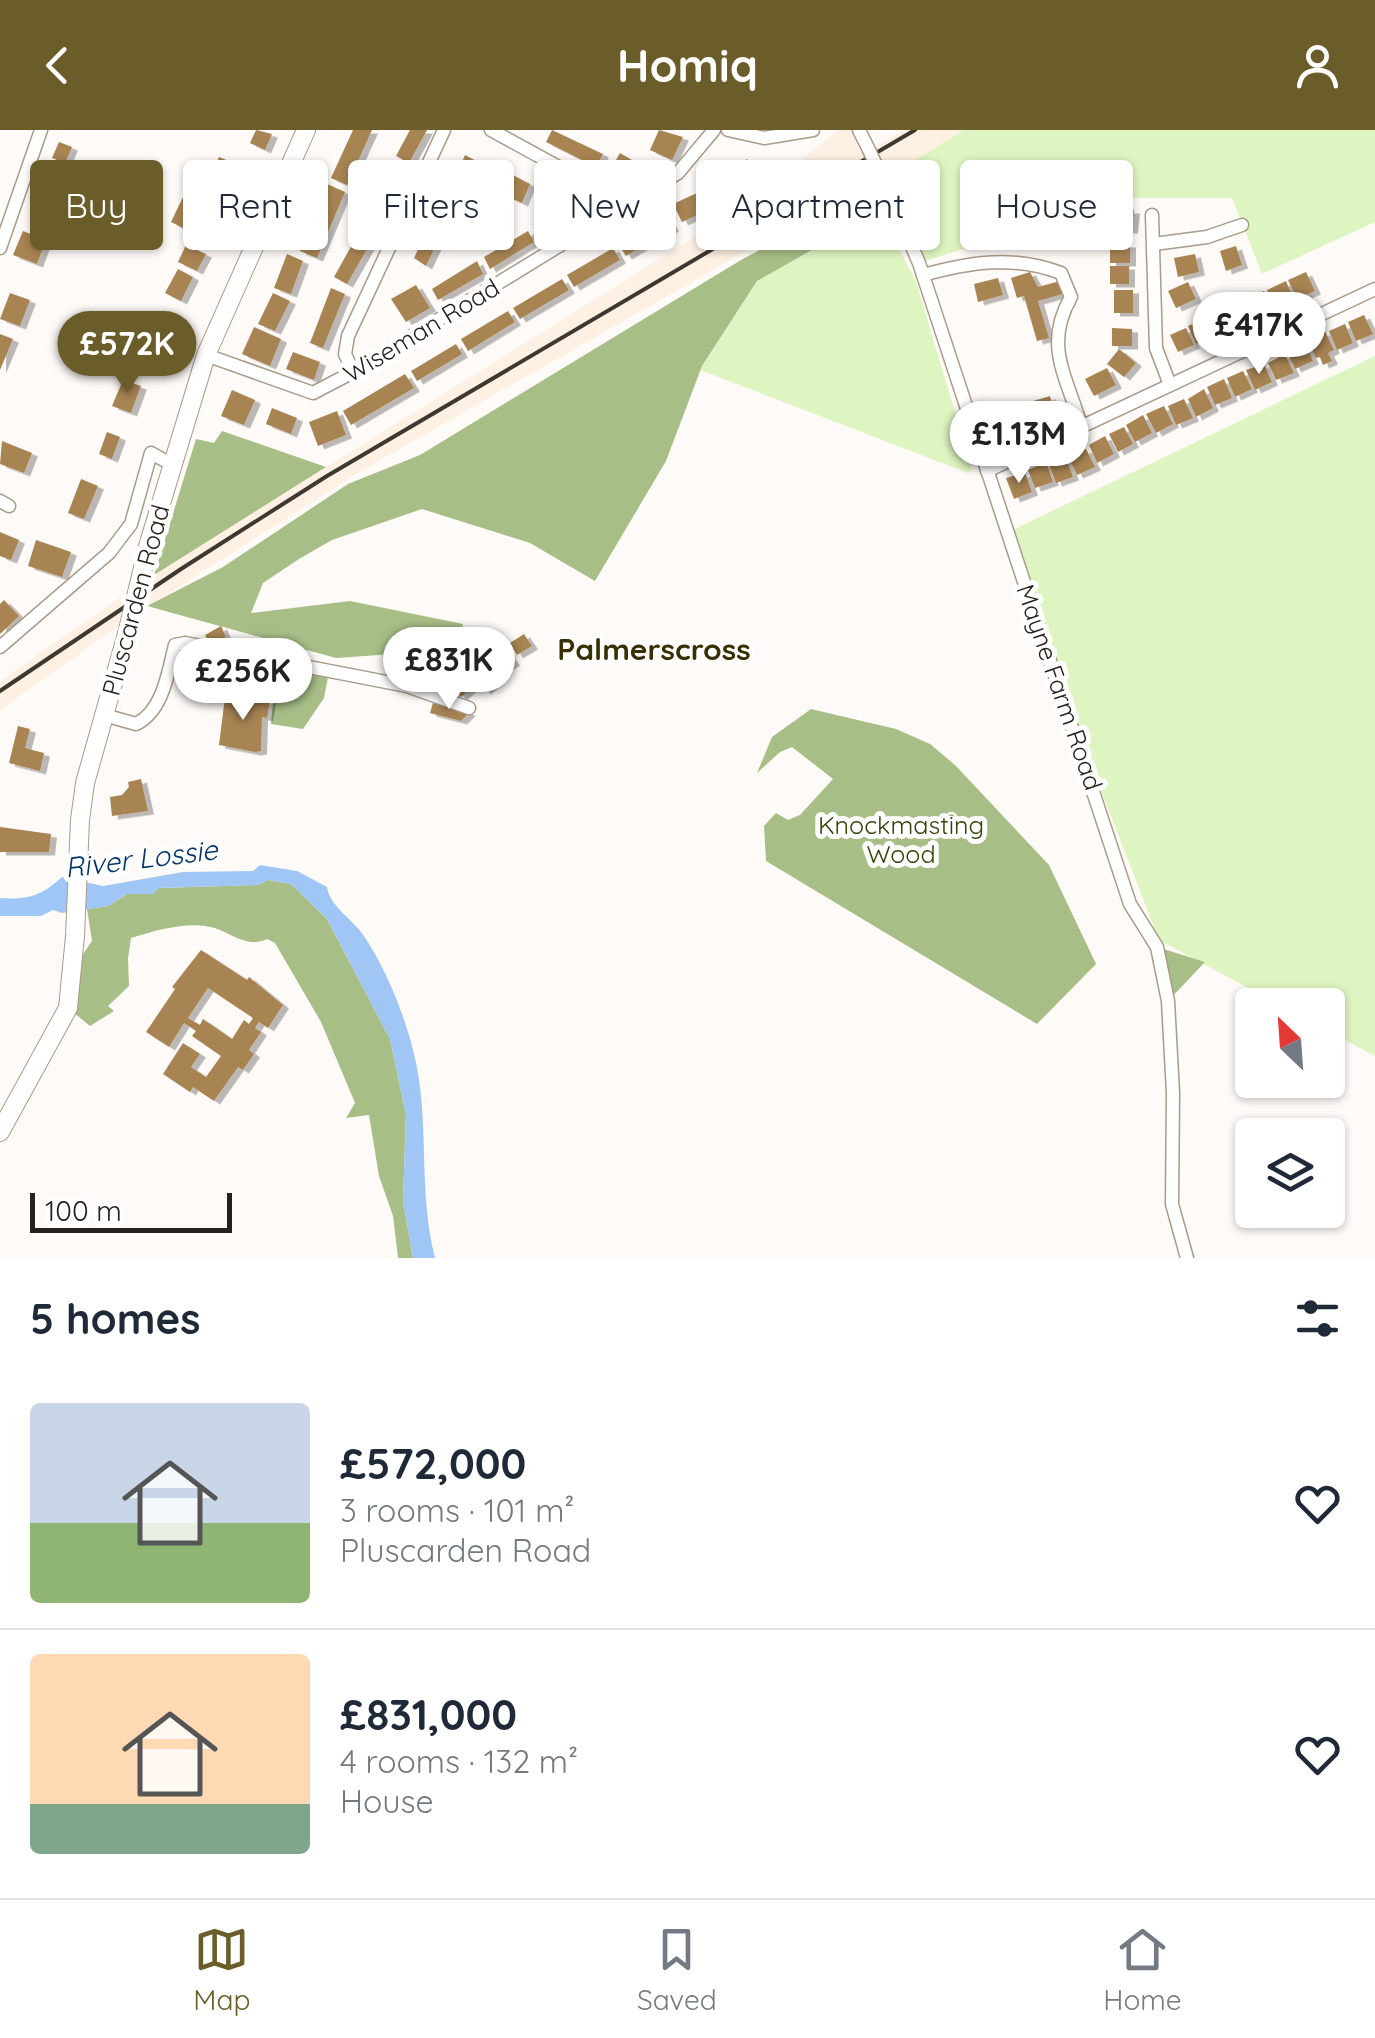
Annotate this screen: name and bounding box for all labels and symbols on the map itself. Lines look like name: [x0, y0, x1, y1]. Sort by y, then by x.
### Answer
street label: Wiseman Road: [337, 271, 505, 389]
pin: £417K: [1189, 292, 1329, 377]
pin: £572K: [57, 311, 197, 396]
pin: £1.13M: [938, 401, 1100, 486]
street label: Pluscarden Road: [95, 501, 175, 699]
street label: Mayne Farm Road: [1010, 580, 1110, 794]
pin: £831K: [379, 627, 519, 712]
district label: Palmerscross: [557, 630, 751, 668]
pin: £256K: [173, 638, 313, 723]
park label: Knockmasting Wood: [818, 809, 984, 869]
water label: River Lossie: [63, 831, 221, 885]
north arrow: [1235, 988, 1345, 1098]
scale bar: [30, 1188, 232, 1232]

